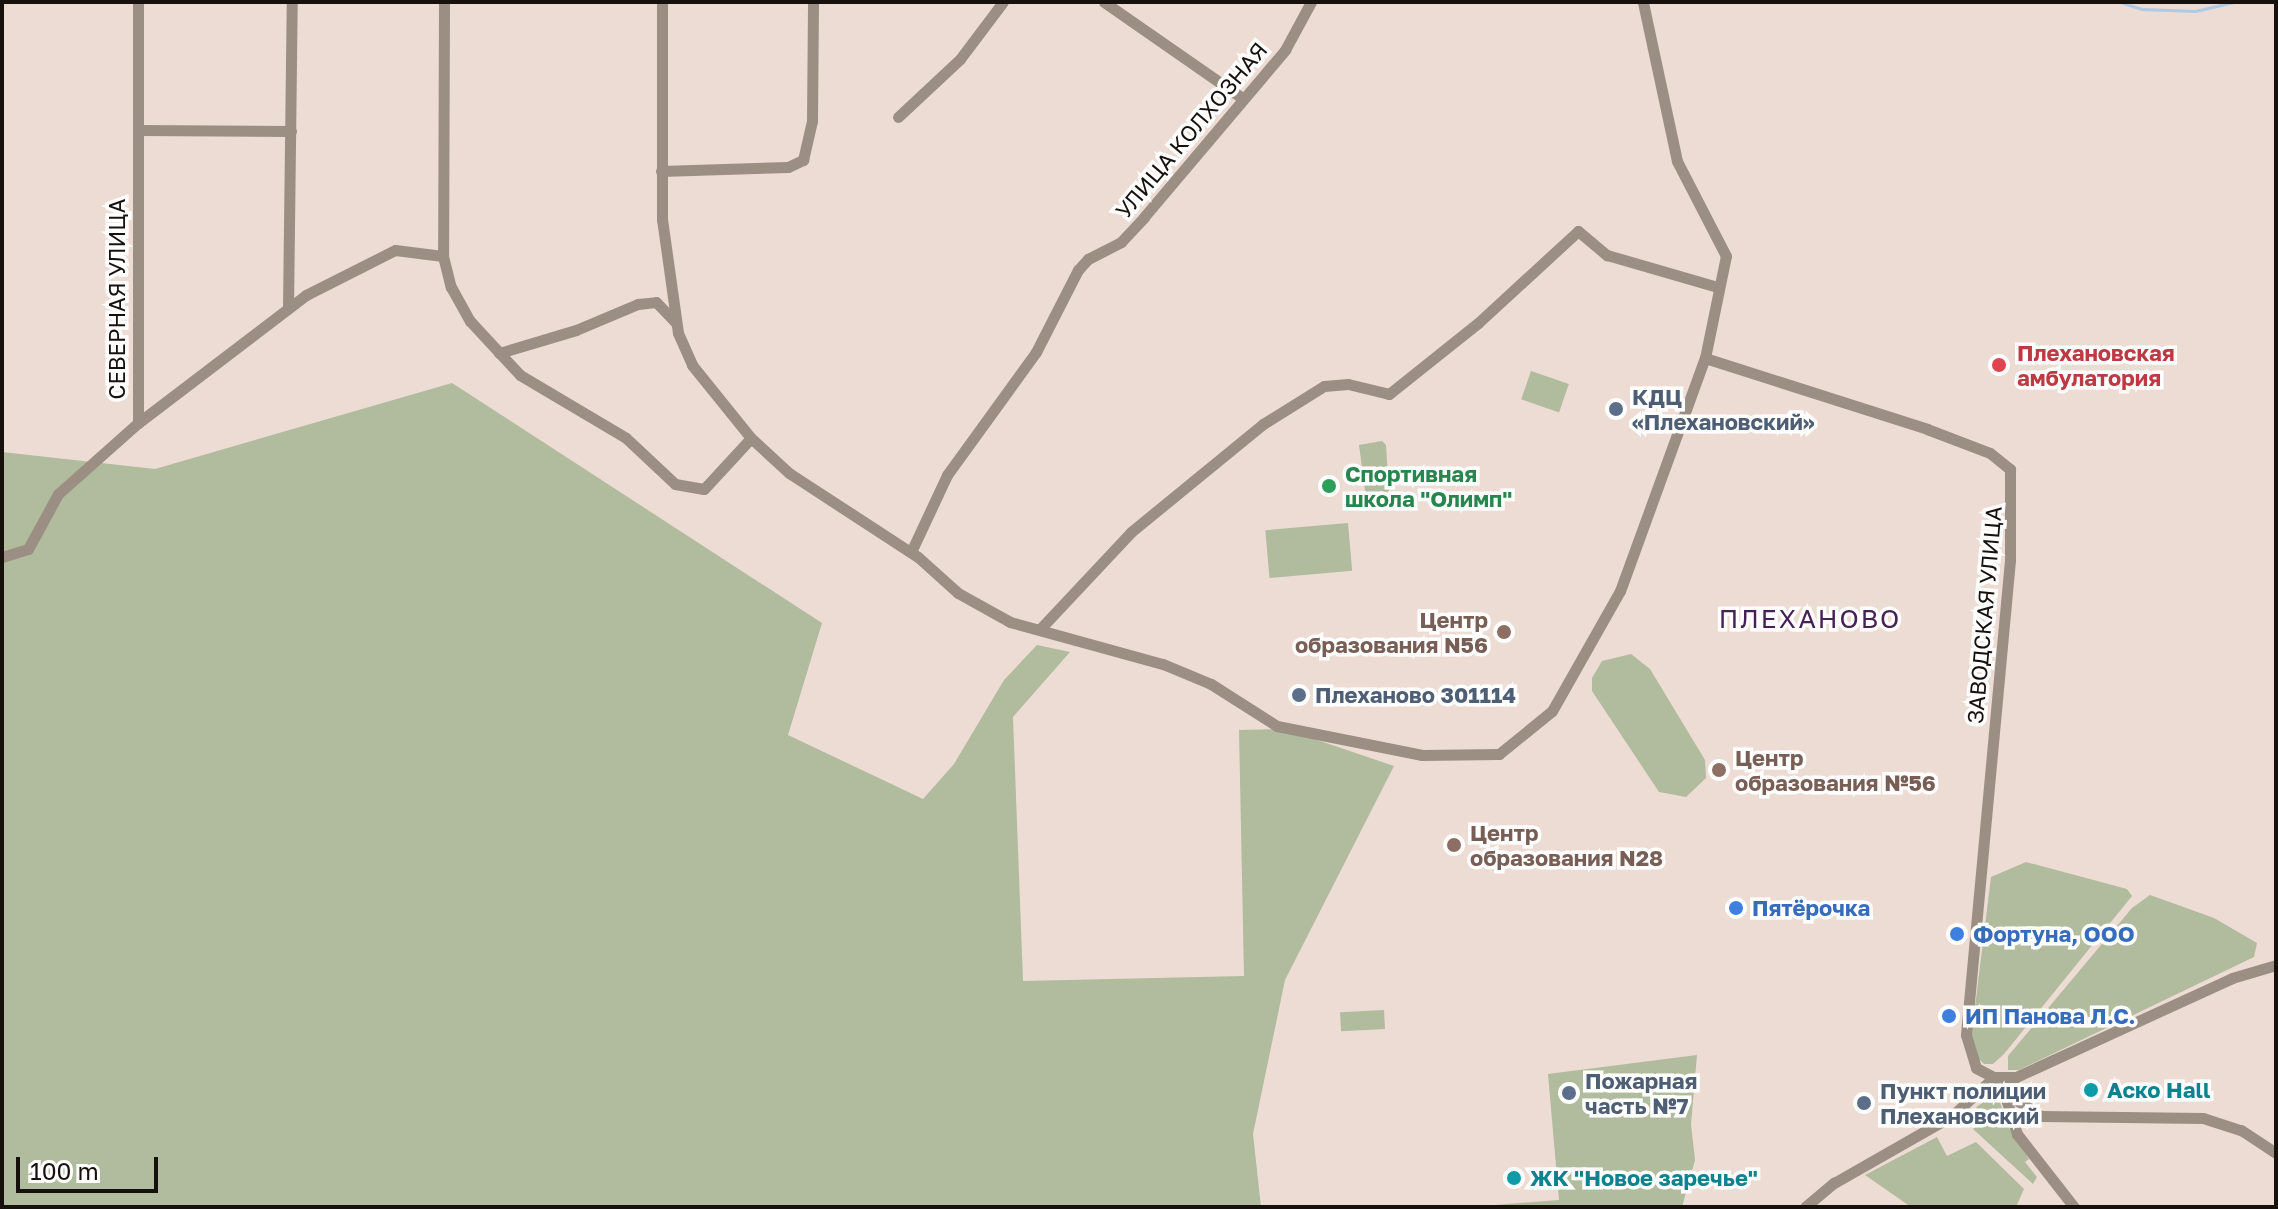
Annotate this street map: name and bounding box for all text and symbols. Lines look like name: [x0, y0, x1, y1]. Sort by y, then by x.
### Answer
street label: УЛИЦА КОЛХОЗНАЯ: [1110, 37, 1272, 223]
street label: СЕВЕРНАЯ УЛИЦА: [104, 198, 130, 400]
place label: Плехановская амбулатория: [2017, 339, 2175, 390]
marker: Плехановская амбулатория: [1988, 354, 2010, 376]
place label: КДЦ «Плехановский»: [1632, 383, 1815, 434]
marker: КДЦ «Плехановский»: [1607, 400, 1625, 418]
place label: Спортивная школа "Олимп": [1345, 460, 1512, 512]
marker: Спортивная школа "Олимп": [1320, 477, 1338, 495]
street label: ЗАВОДСКАЯ УЛИЦА: [1961, 505, 2007, 725]
district label: ПЛЕХАНОВО: [1719, 603, 1901, 635]
place label: Центр образования N56: [1295, 606, 1488, 658]
marker: Центр образования N56: [1495, 623, 1513, 641]
place label: Плеханово 301114: [1315, 682, 1516, 708]
marker: Плеханово 301114: [1290, 686, 1308, 704]
place label: Центр образования №56: [1735, 744, 1936, 796]
marker: Центр образования №56: [1710, 761, 1728, 779]
place label: Центр образования N28: [1470, 819, 1663, 870]
marker: Центр образования N28: [1445, 836, 1463, 854]
place label: Пятёрочка: [1752, 895, 1870, 921]
marker: Пятёрочка: [1727, 899, 1745, 917]
place label: Фортуна, ООО: [1973, 921, 2135, 947]
marker: Фортуна, ООО: [1948, 925, 1966, 943]
place label: ИП Панова Л.С.: [1965, 1003, 2136, 1029]
marker: ИП Панова Л.С.: [1940, 1007, 1958, 1025]
place label: Пожарная часть №7: [1585, 1067, 1697, 1118]
place label: Пункт полиции Плехановский: [1880, 1077, 2046, 1128]
place label: Аско Hall: [2107, 1077, 2210, 1103]
marker: Аско Hall: [2082, 1081, 2100, 1099]
marker: Пожарная часть №7: [1560, 1084, 1578, 1102]
marker: Пункт полиции Плехановский: [1855, 1094, 1873, 1112]
scale bar: [20, 1141, 162, 1191]
text: 100 m: [30, 1156, 99, 1185]
place label: ЖК "Новое заречье": [1530, 1165, 1758, 1191]
marker: ЖК "Новое заречье": [1505, 1169, 1523, 1187]

